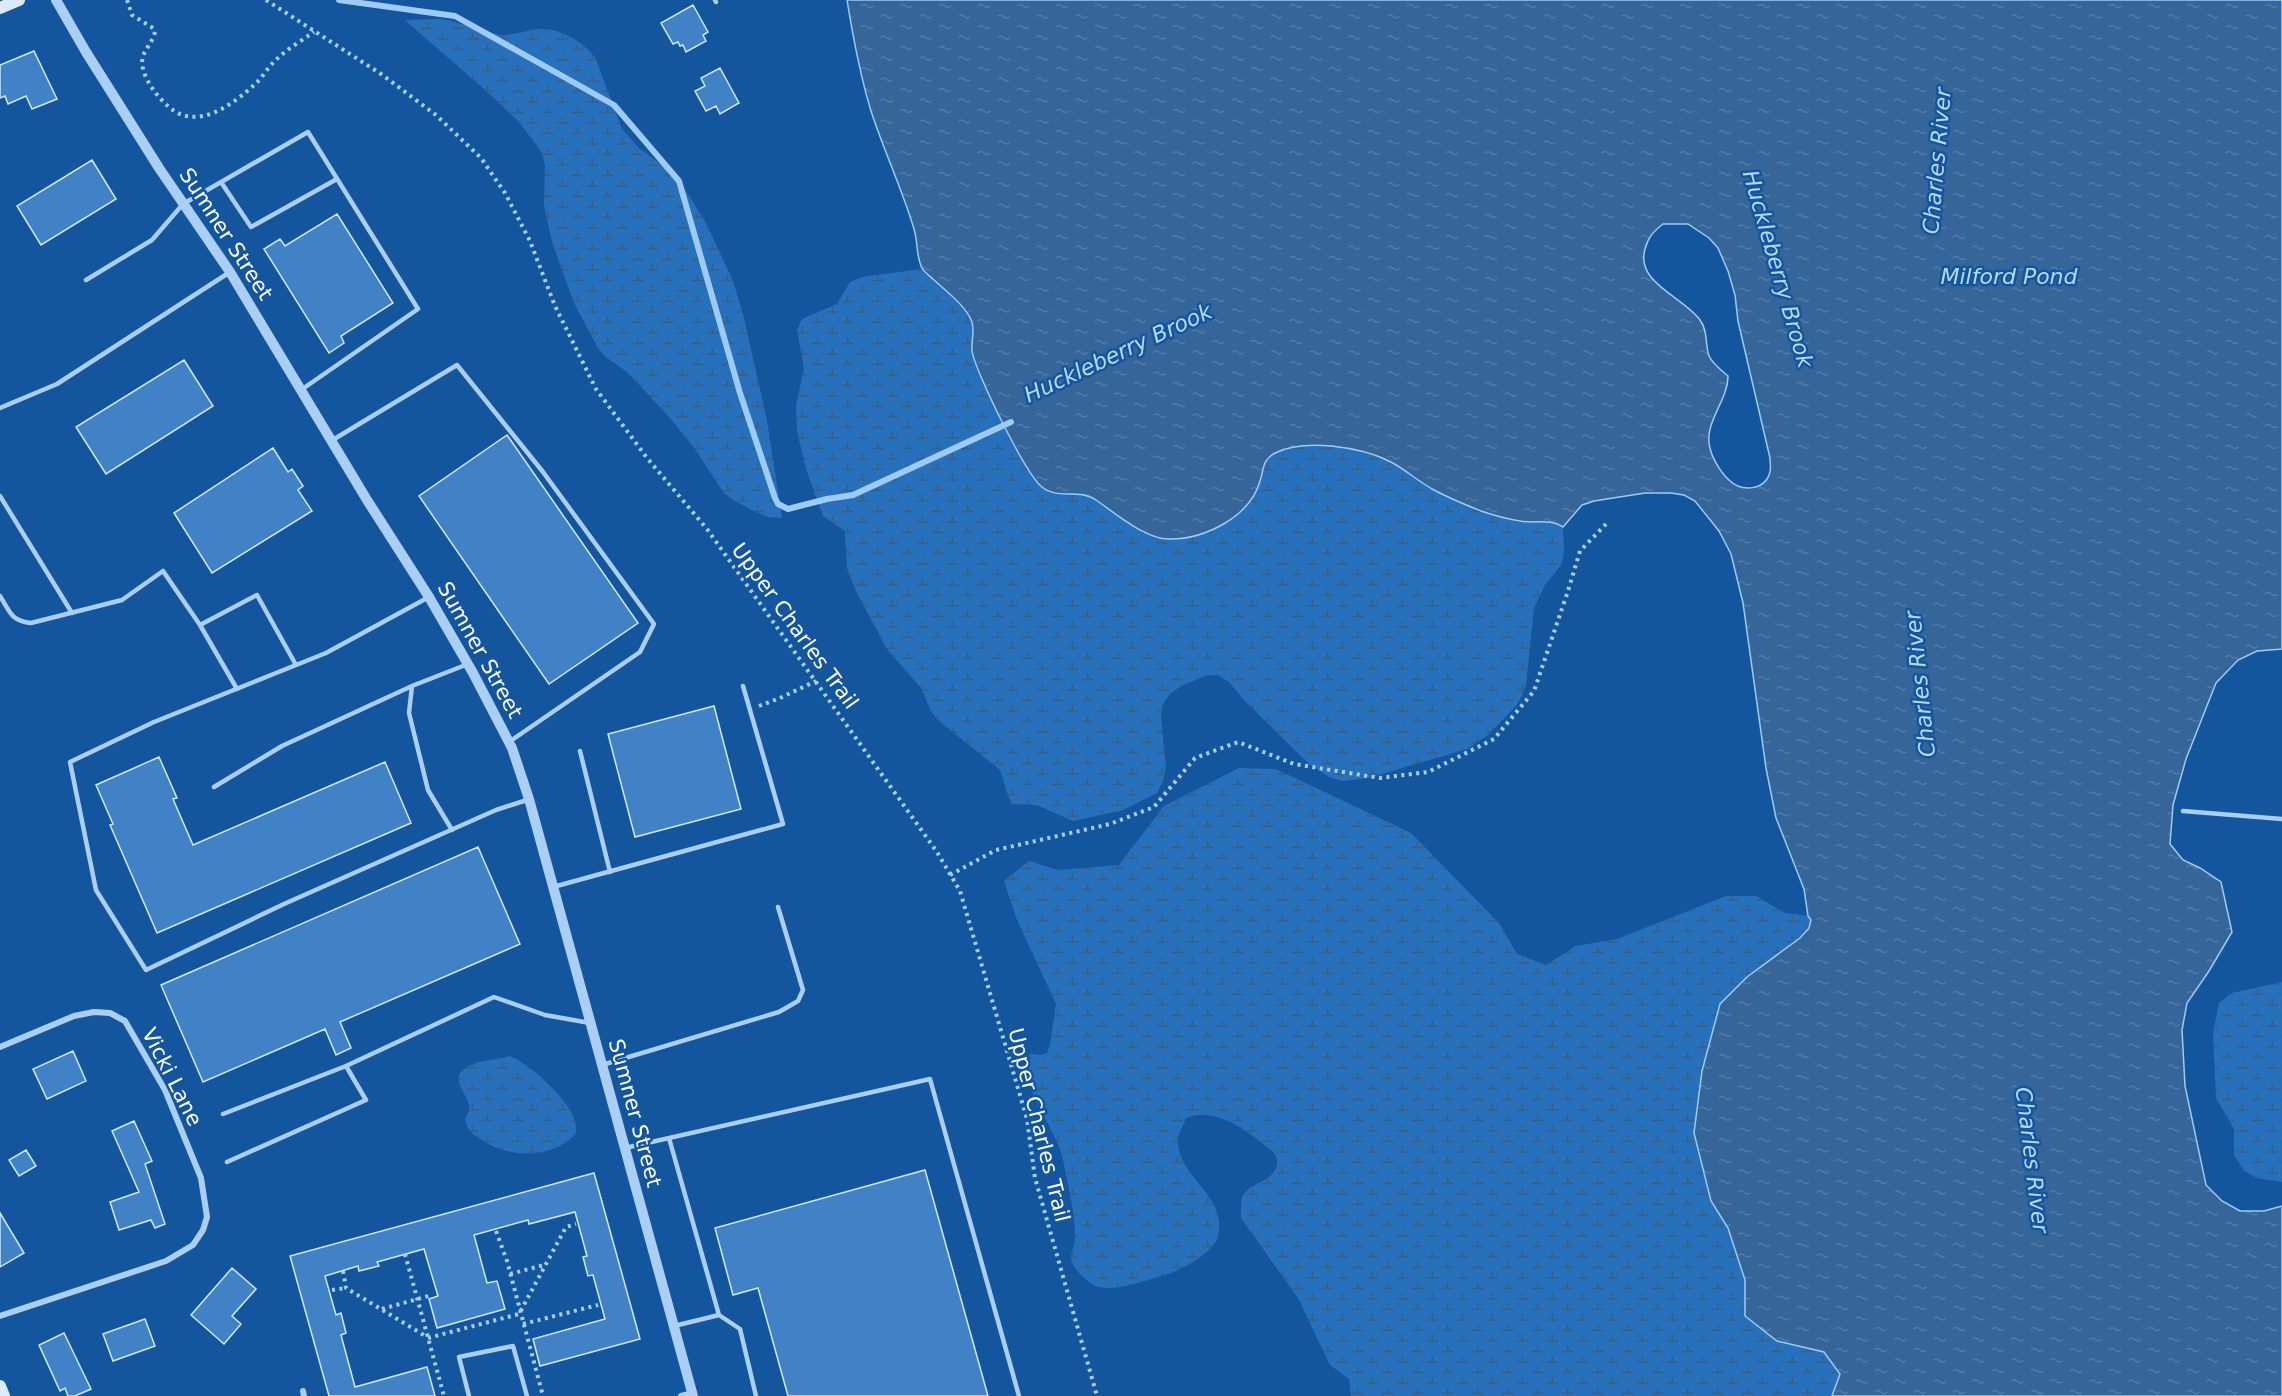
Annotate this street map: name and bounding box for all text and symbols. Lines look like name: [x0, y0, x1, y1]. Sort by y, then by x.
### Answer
water label: Charles River: [1918, 85, 1956, 235]
street label: Sumner Street: [174, 164, 278, 304]
water label: Huckleberry Brook: [1738, 167, 1819, 372]
water label: Milford Pond: [1940, 264, 2079, 289]
water label: Huckleberry Brook: [1020, 298, 1217, 408]
street label: Upper Charles Trail: [727, 538, 863, 714]
street label: Sumner Street: [433, 578, 527, 722]
water label: Charles River: [1900, 608, 1940, 758]
street label: Vicki Lane: [137, 1024, 207, 1130]
street label: Upper Charles Trail: [1003, 1026, 1075, 1224]
street label: Sumner Street: [604, 1036, 666, 1190]
water label: Charles River: [2011, 1086, 2054, 1236]

